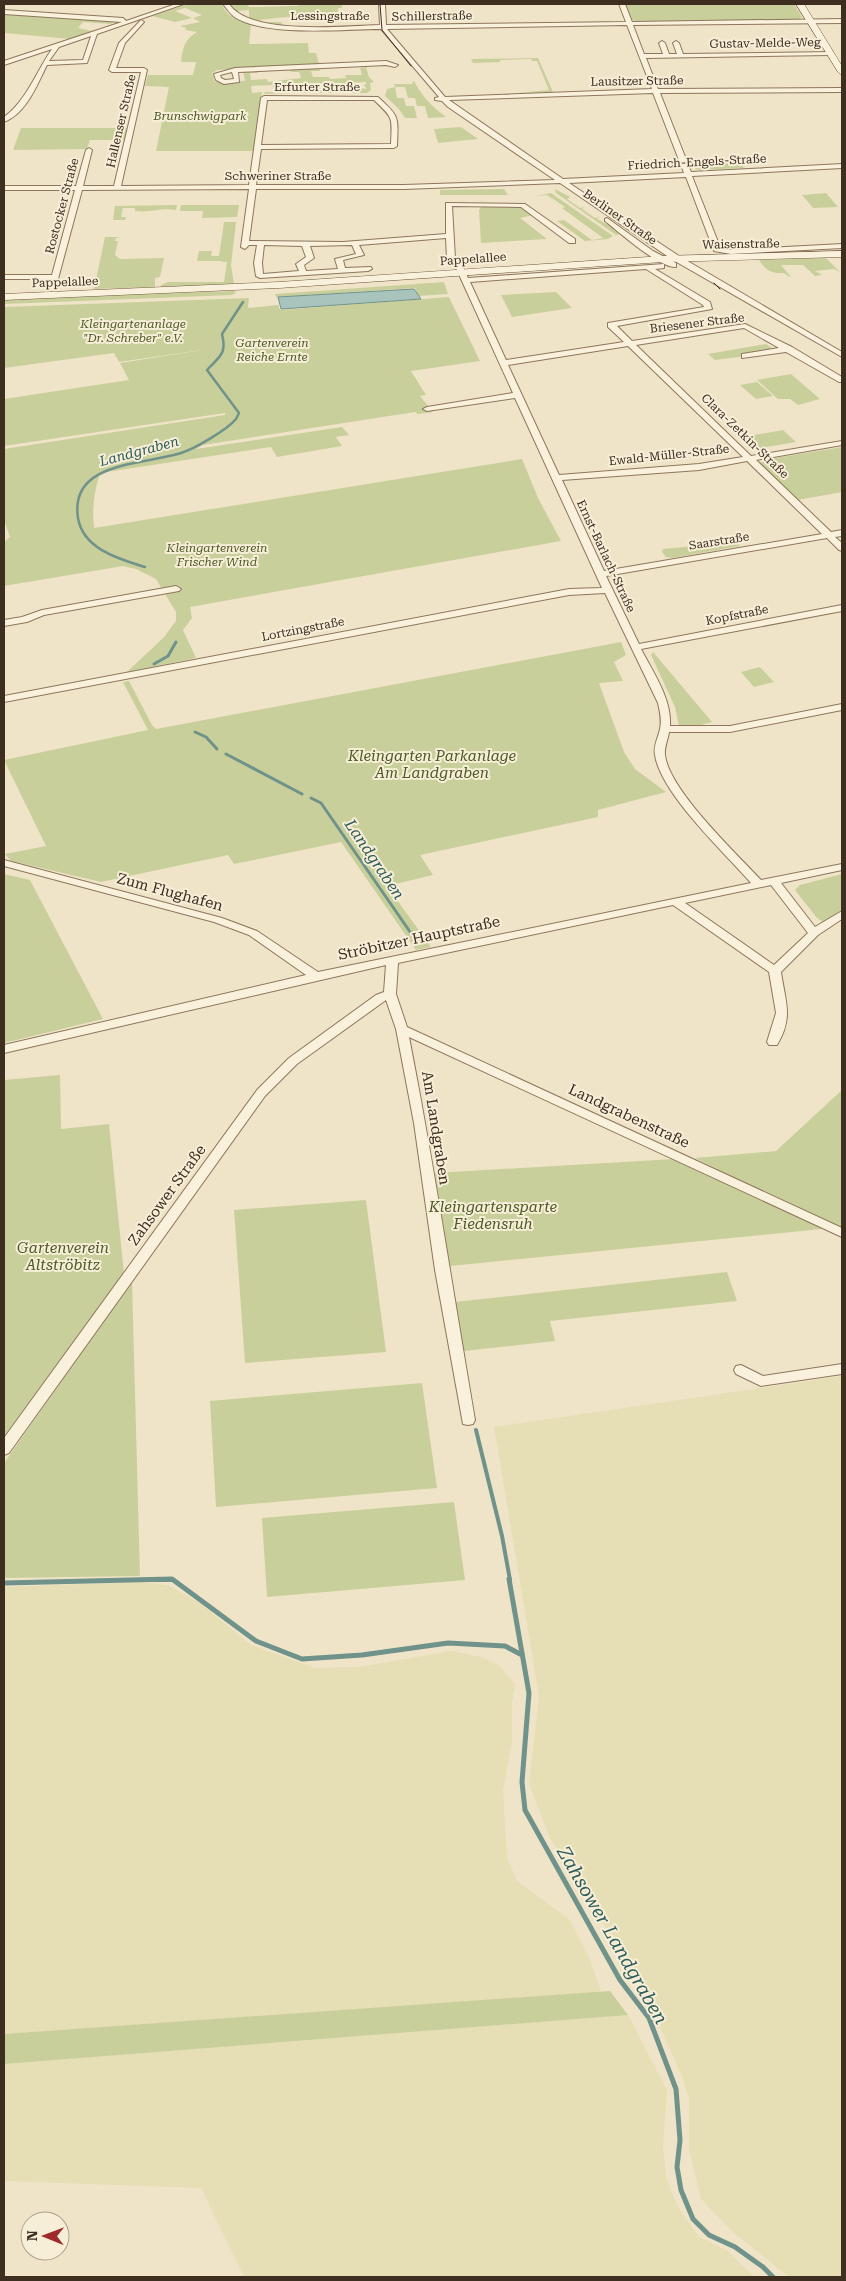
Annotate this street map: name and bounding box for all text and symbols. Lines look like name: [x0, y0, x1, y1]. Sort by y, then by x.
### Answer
street label: Schillerstraße: [392, 8, 473, 24]
street label: Lessingstraße: [290, 9, 370, 23]
street label: Gustav-Melde-Weg: [709, 35, 821, 51]
street label: Hallenser Straße: [103, 72, 139, 169]
street label: Lausitzer Straße: [590, 73, 684, 89]
street label: Erfurter Straße: [274, 80, 360, 94]
park label: Brunschwigpark: [152, 109, 247, 123]
street label: Friedrich-Engels-Straße: [627, 151, 767, 173]
street label: Rostocker Straße: [42, 156, 82, 256]
street label: Schweriner Straße: [225, 169, 332, 183]
street label: Berliner Straße: [580, 186, 660, 248]
street label: Waisenstraße: [702, 236, 780, 252]
street label: Pappelallee: [439, 250, 507, 268]
street label: Pappelallee: [31, 274, 99, 290]
street label: Briesener Straße: [649, 310, 745, 336]
park label: Kleingartenanlage "Dr. Schreber" e.V.: [79, 317, 186, 345]
park label: Gartenverein Reiche Ernte: [235, 336, 309, 364]
street label: Clara-Zetkin-Straße: [698, 391, 792, 482]
water label: Landgraben: [97, 433, 181, 469]
street label: Ewald-Müller-Straße: [608, 442, 730, 468]
street label: Ernst-Barlach-Straße: [574, 498, 638, 615]
street label: Saarstraße: [688, 529, 751, 553]
park label: Kleingartenverein Frischer Wind: [166, 541, 267, 569]
street label: Kopfstraße: [704, 602, 770, 628]
street label: Lortzingstraße: [260, 614, 346, 644]
park label: Kleingarten Parkanlage Am Landgraben: [347, 747, 517, 782]
water label: Landgraben: [340, 815, 408, 903]
street label: Zum Flughafen: [115, 869, 225, 915]
street label: Ströbitzer Hauptstraße: [336, 912, 502, 964]
street label: Am Landgraben: [418, 1070, 454, 1187]
street label: Landgrabenstraße: [566, 1080, 692, 1152]
street label: Zahsower Straße: [124, 1141, 210, 1249]
park label: Kleingartensparte Fiedensruh: [428, 1198, 558, 1233]
park label: Gartenverein Altströbitz: [17, 1239, 109, 1274]
water label: Zahsower Landgraben: [552, 1841, 673, 2028]
north arrow: [20, 2211, 70, 2261]
text: N: [24, 2230, 40, 2241]

